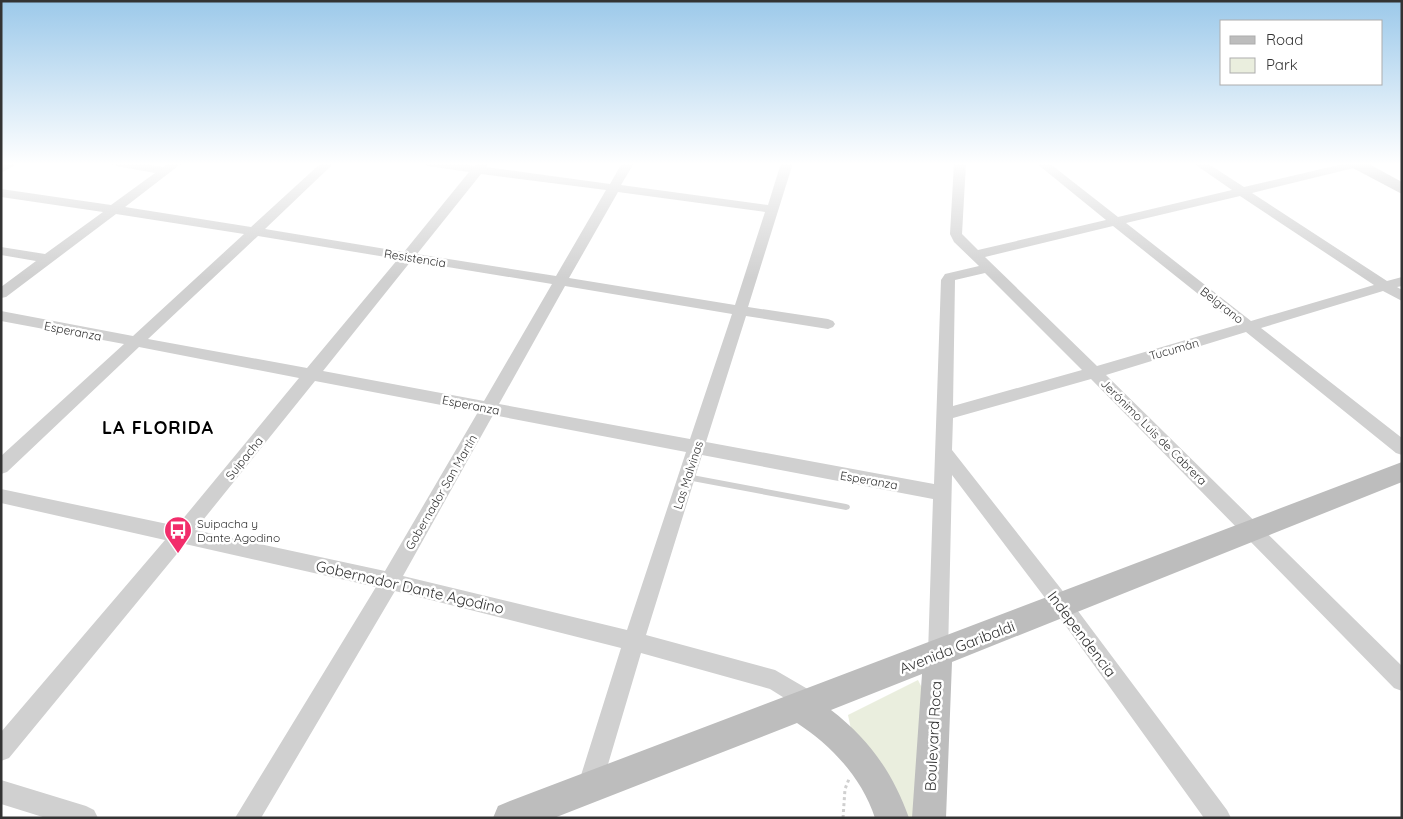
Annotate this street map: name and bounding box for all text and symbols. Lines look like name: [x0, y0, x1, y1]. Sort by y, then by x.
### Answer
legend: [1220, 20, 1383, 85]
text: Road: [1266, 30, 1303, 49]
text: Park: [1266, 55, 1298, 74]
street label: Resistencia: [383, 246, 447, 270]
street label: Belgrano: [1197, 284, 1247, 326]
street label: Esperanza: [43, 318, 103, 344]
street label: Tucumán: [1147, 335, 1201, 363]
street label: Jerónimo Luis de Cabrera: [1098, 376, 1210, 488]
street label: Esperanza: [441, 392, 501, 418]
district label: LA FLORIDA: [102, 416, 214, 439]
street label: Gobernador San Martín: [402, 432, 480, 552]
street label: Suipacha: [222, 433, 266, 483]
street label: Las Malvinas: [670, 439, 706, 511]
street label: Esperanza: [839, 468, 899, 492]
bus stop icon: Suipacha y Dante Agodino: [163, 515, 193, 554]
place label: Suipacha y Dante Agodino: [197, 516, 280, 545]
street label: Gobernador Dante Agodino: [314, 556, 506, 618]
street label: Independencia: [1044, 587, 1120, 681]
street label: Avenida Garibaldi: [897, 616, 1017, 678]
street label: Boulevard Roca: [921, 680, 945, 792]

